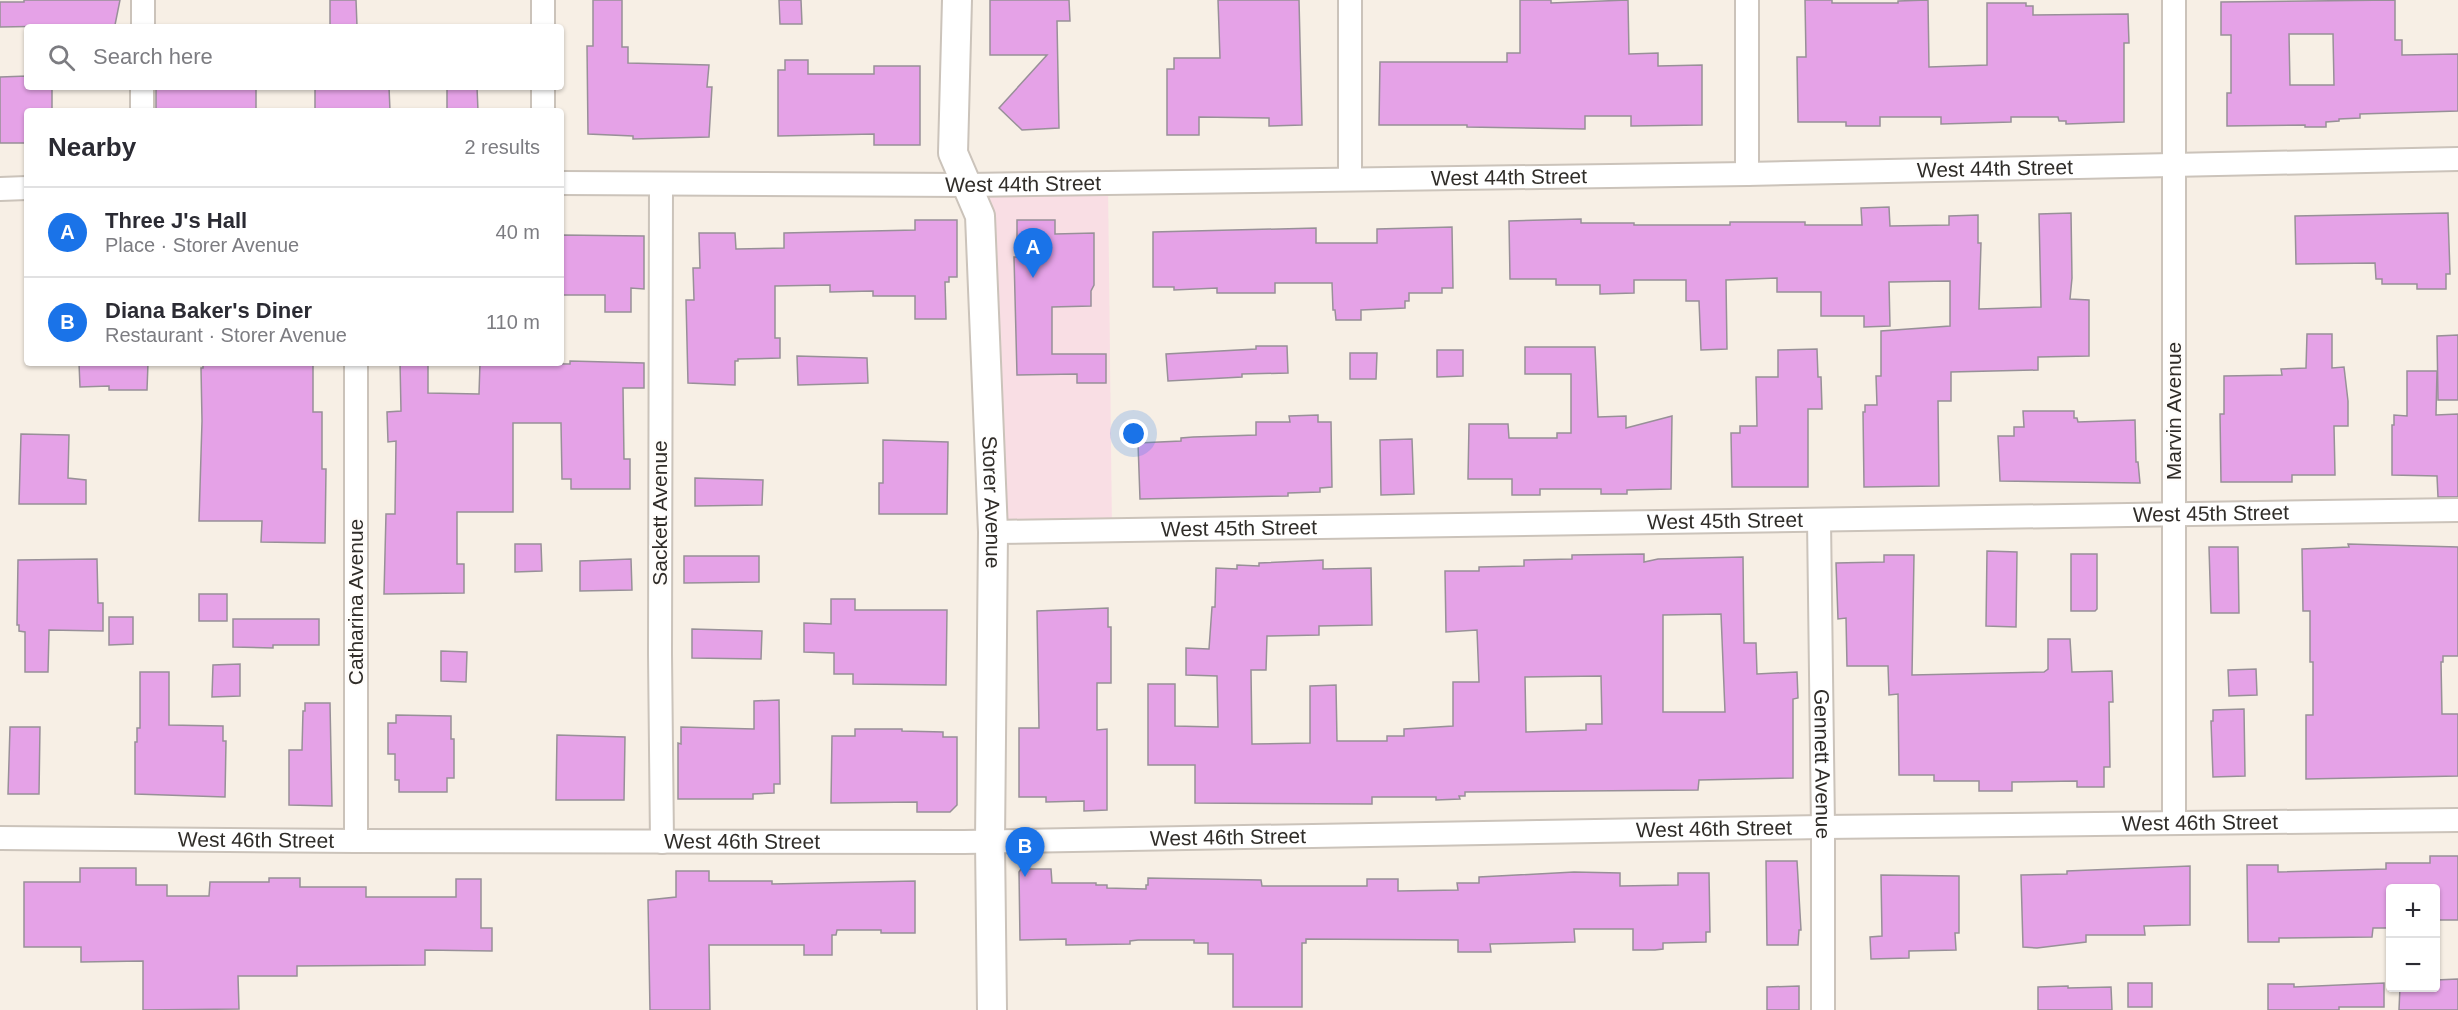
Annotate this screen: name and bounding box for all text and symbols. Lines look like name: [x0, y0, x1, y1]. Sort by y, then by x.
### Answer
search box: [24, 24, 564, 90]
icon: search: [45, 41, 78, 74]
text: Search here: [93, 44, 213, 69]
text: Nearby: [48, 132, 136, 162]
text: 2 results: [464, 136, 540, 158]
street label: West 44th Street: [1917, 155, 2073, 181]
street label: West 44th Street: [1431, 164, 1587, 189]
street label: West 44th Street: [945, 171, 1101, 196]
text: Three J's Hall: [105, 208, 247, 233]
text: A: [60, 221, 75, 243]
text: 40 m: [496, 221, 540, 243]
pin: A: [1014, 228, 1052, 278]
text: Place · Storer Avenue: [105, 234, 299, 256]
text: Diana Baker's Diner: [105, 298, 312, 323]
text: B: [60, 311, 75, 333]
text: 110 m: [486, 311, 540, 333]
text: Restaurant · Storer Avenue: [105, 324, 347, 346]
street label: Marvin Avenue: [2162, 342, 2185, 480]
your location: [1119, 419, 1148, 448]
street label: Storer Avenue: [978, 435, 1005, 569]
street label: Sackett Avenue: [648, 440, 671, 586]
street label: West 45th Street: [2133, 501, 2289, 526]
street label: West 45th Street: [1647, 508, 1803, 533]
street label: West 45th Street: [1161, 515, 1317, 540]
street label: Catharina Avenue: [344, 519, 367, 685]
street label: Gennett Avenue: [1810, 689, 1835, 839]
street label: West 46th Street: [2122, 810, 2278, 835]
street label: West 46th Street: [1636, 816, 1792, 841]
street label: West 46th Street: [1150, 824, 1306, 850]
street label: West 46th Street: [178, 827, 334, 852]
pin: B: [1006, 828, 1044, 877]
street label: West 46th Street: [664, 830, 820, 853]
map controls: [2386, 884, 2440, 992]
button: +: [2386, 884, 2440, 938]
button: −: [2386, 938, 2440, 992]

